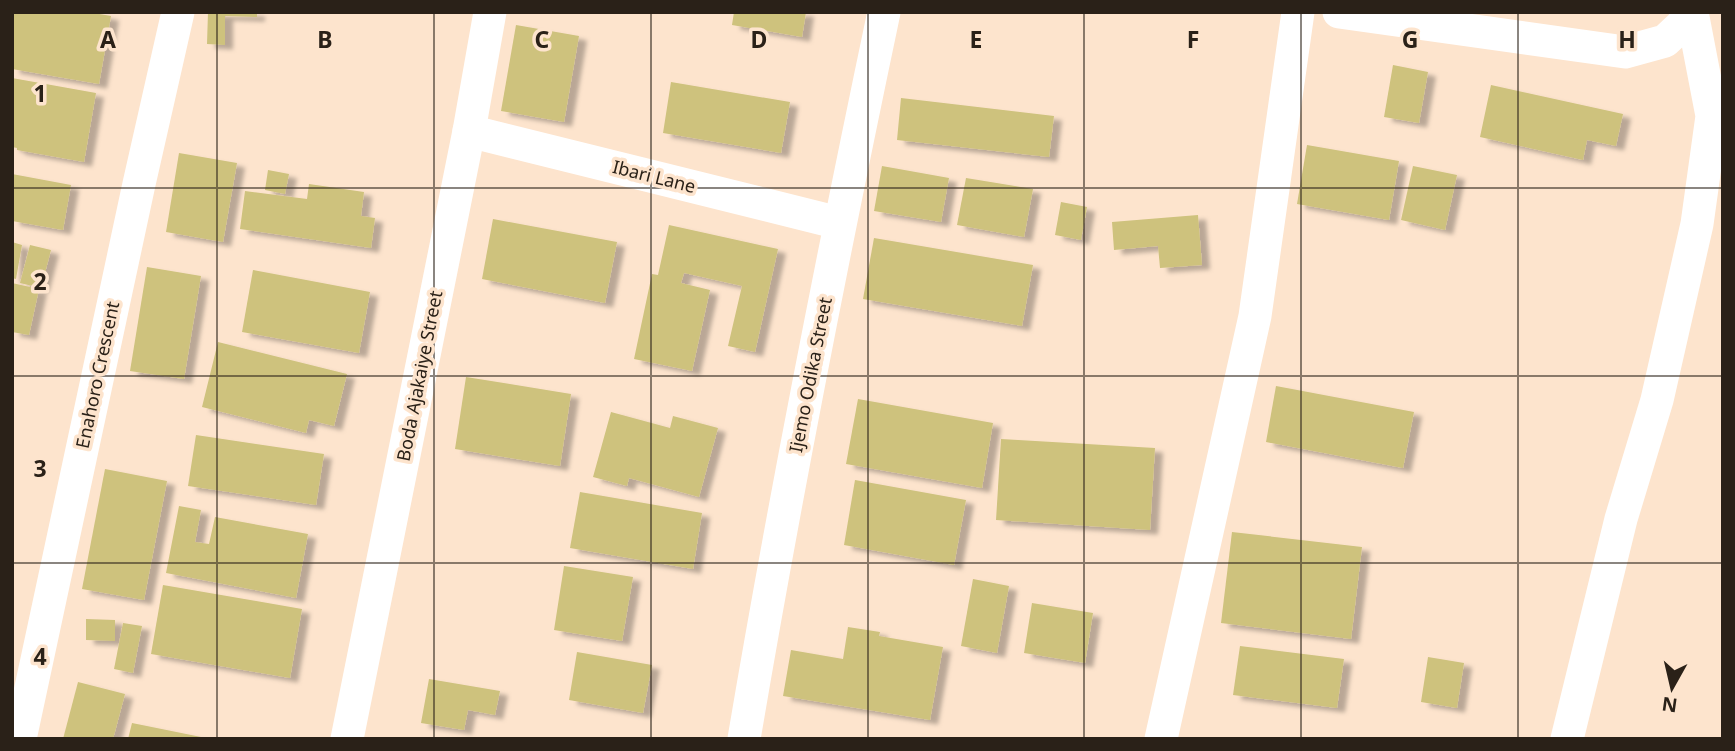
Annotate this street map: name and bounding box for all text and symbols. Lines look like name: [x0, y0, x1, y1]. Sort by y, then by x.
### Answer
text: A: [100, 23, 116, 55]
text: B: [317, 23, 333, 55]
text: C: [535, 23, 550, 55]
text: D: [751, 23, 767, 55]
text: E: [970, 23, 982, 55]
text: F: [1187, 23, 1199, 55]
text: G: [1402, 23, 1418, 55]
text: H: [1618, 23, 1636, 55]
text: 1: [33, 77, 47, 109]
street label: Ibari Lane: [610, 154, 698, 198]
text: 2: [33, 265, 47, 297]
street label: Boda Ajakaiye Street: [391, 288, 447, 463]
street label: Ijemo Odika Street: [783, 295, 837, 455]
street label: Enahoro Crescent: [70, 299, 124, 450]
text: 3: [33, 452, 47, 484]
text: 4: [33, 640, 47, 672]
north arrow: [1637, 653, 1707, 723]
text: N: [1660, 691, 1679, 719]

